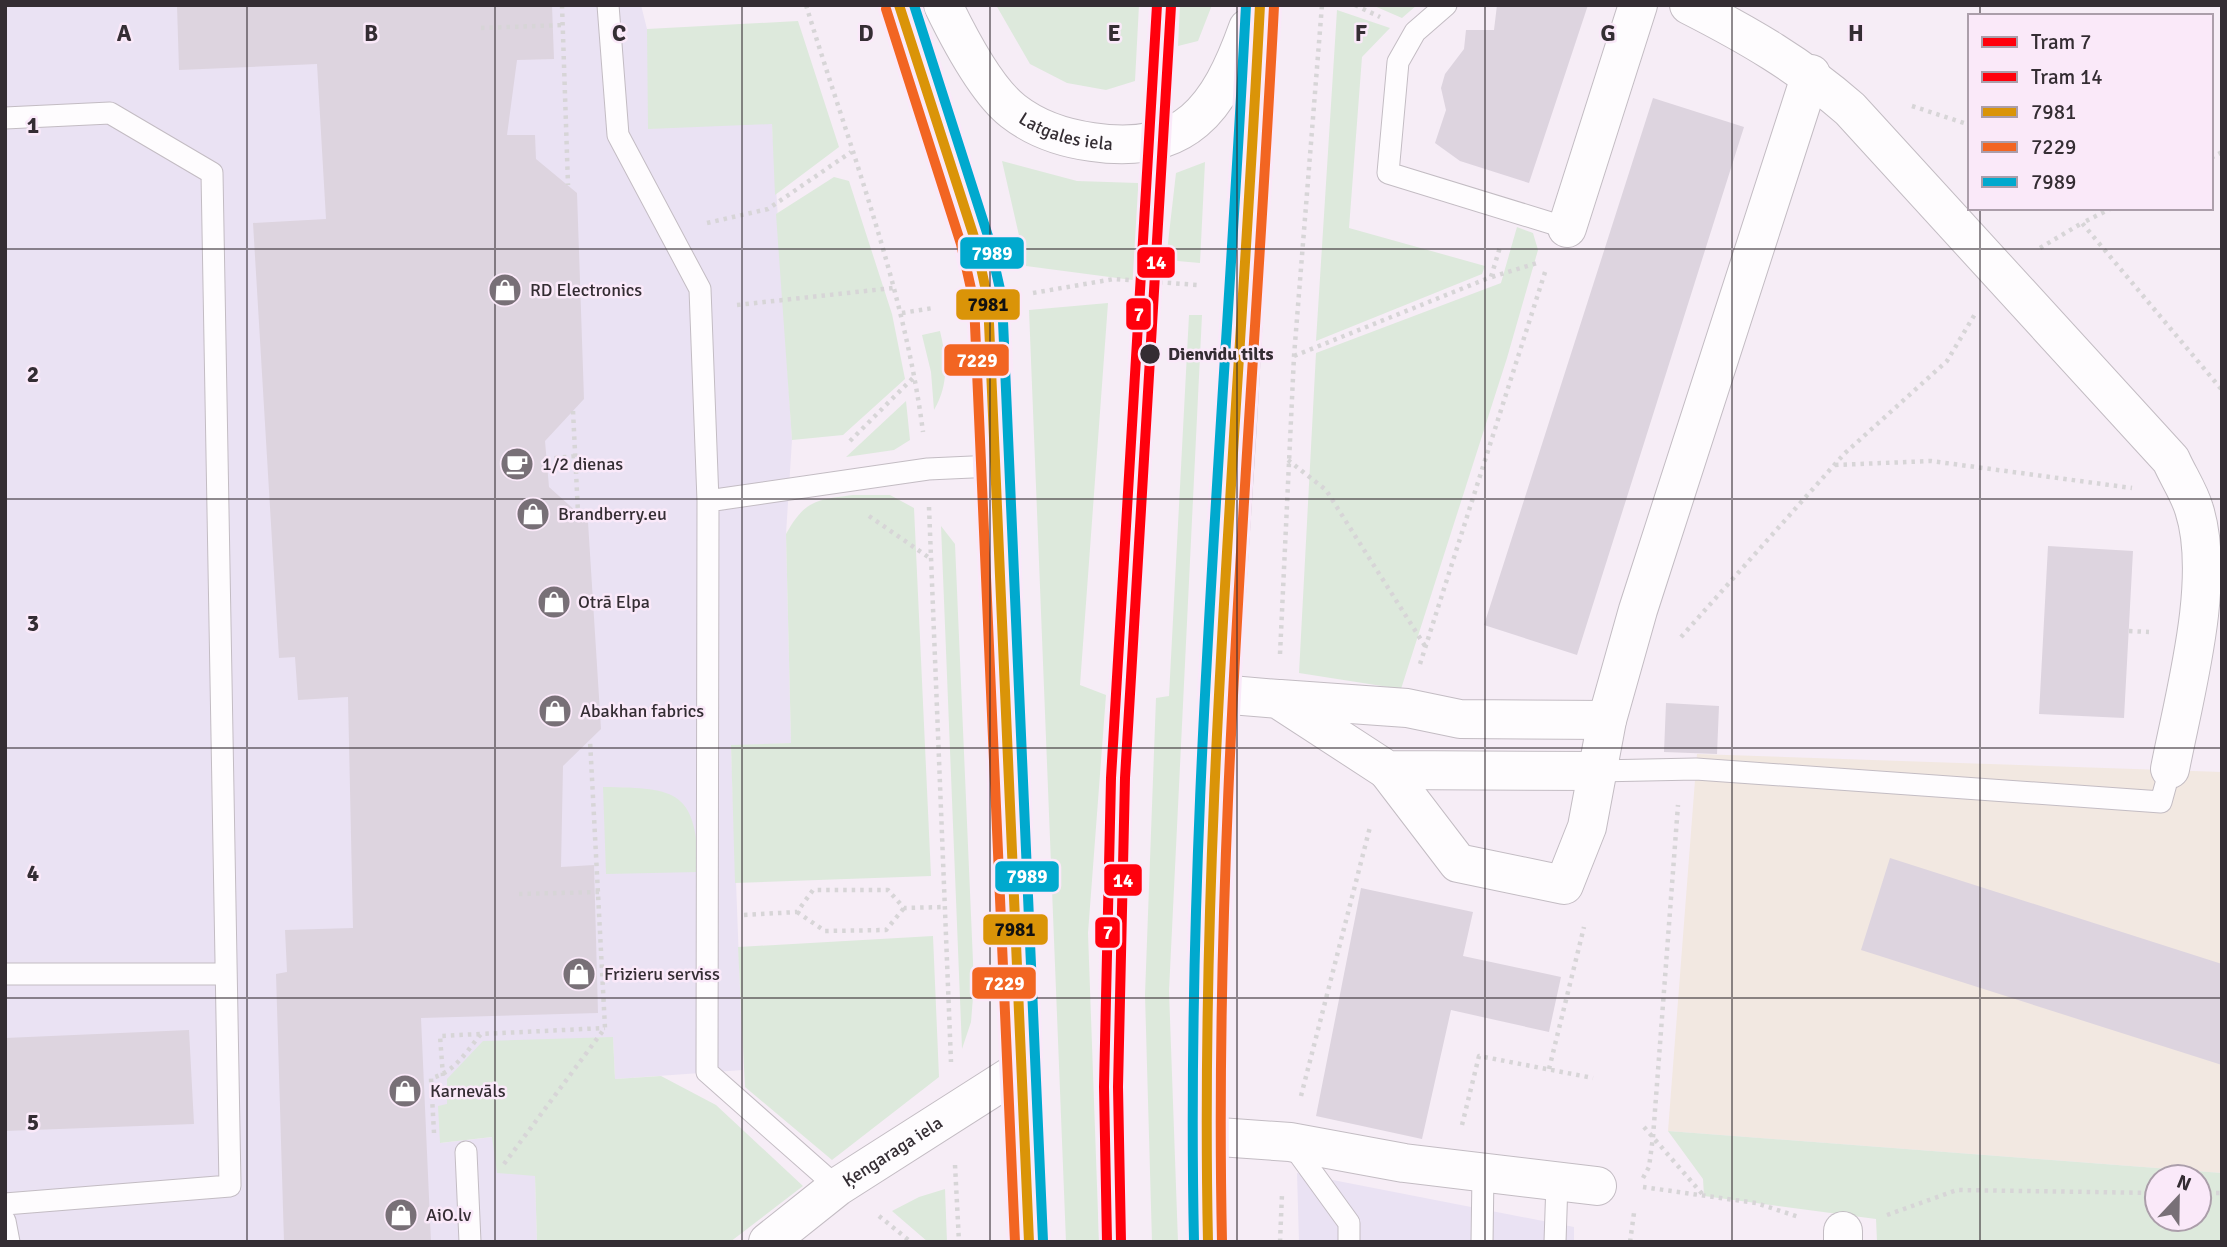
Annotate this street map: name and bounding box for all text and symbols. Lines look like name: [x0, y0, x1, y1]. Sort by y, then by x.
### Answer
legend: [1968, 14, 2213, 210]
text: A: [117, 19, 132, 48]
text: B: [364, 19, 378, 48]
text: C: [612, 19, 626, 48]
text: D: [858, 19, 874, 48]
text: E: [1107, 19, 1121, 48]
text: F: [1355, 19, 1367, 48]
text: G: [1600, 19, 1616, 48]
text: H: [1848, 19, 1864, 48]
text: Tram 7: [2031, 29, 2091, 55]
text: Tram 14: [2031, 64, 2103, 90]
text: 7981: [2031, 99, 2076, 125]
street label: Latgales iela: [1015, 107, 1114, 155]
text: 1: [27, 111, 39, 140]
text: 7229: [2031, 134, 2076, 160]
text: 7989: [2031, 169, 2076, 195]
line badge: 7989: [959, 236, 1025, 270]
text: 7989: [971, 242, 1013, 266]
line badge: 14: [1136, 246, 1176, 279]
text: 14: [1146, 251, 1166, 275]
shop icon: RD Electronics: [486, 271, 524, 309]
place label: RD Electronics: [530, 279, 642, 301]
line badge: 7981: [955, 288, 1021, 321]
text: 7981: [967, 293, 1009, 317]
line badge: 7: [1125, 297, 1152, 331]
text: 7: [1134, 303, 1144, 327]
marker: Dienvidu tilts: [1138, 342, 1162, 366]
line badge: 7229: [943, 343, 1010, 377]
place label: Dienvidu tilts: [1168, 343, 1273, 365]
text: 7229: [956, 349, 998, 373]
text: 2: [27, 360, 39, 389]
cafe icon: 1/2 dienas: [498, 445, 536, 483]
place label: 1/2 dienas: [542, 453, 623, 475]
shop icon: Brandberry.eu: [514, 495, 552, 533]
place label: Brandberry.eu: [558, 503, 667, 525]
shop icon: Otrā Elpa: [535, 583, 573, 621]
place label: Otrā Elpa: [578, 591, 650, 613]
text: 3: [27, 609, 39, 638]
shop icon: Abakhan fabrics: [536, 692, 574, 730]
place label: Abakhan fabrics: [580, 700, 704, 722]
text: 4: [27, 859, 39, 888]
line badge: 7989: [994, 860, 1060, 893]
line badge: 14: [1103, 863, 1143, 897]
text: 7989: [1006, 865, 1048, 889]
text: 14: [1113, 869, 1133, 893]
line badge: 7981: [982, 913, 1049, 946]
line badge: 7: [1094, 916, 1121, 949]
text: 7981: [994, 918, 1036, 942]
text: 7: [1103, 921, 1113, 945]
shop icon: Frizieru serviss: [560, 955, 598, 993]
place label: Frizieru serviss: [604, 963, 720, 985]
line badge: 7229: [971, 966, 1037, 1000]
text: 7229: [983, 972, 1025, 996]
shop icon: Karnevāls: [386, 1072, 424, 1110]
place label: Karnevāls: [430, 1080, 506, 1102]
text: 5: [27, 1108, 39, 1137]
street label: Ķengaraga iela: [838, 1112, 947, 1192]
north arrow: [2143, 1163, 2213, 1233]
text: N: [2173, 1170, 2195, 1197]
shop icon: AiO.lv: [382, 1196, 420, 1234]
place label: AiO.lv: [426, 1204, 472, 1226]

